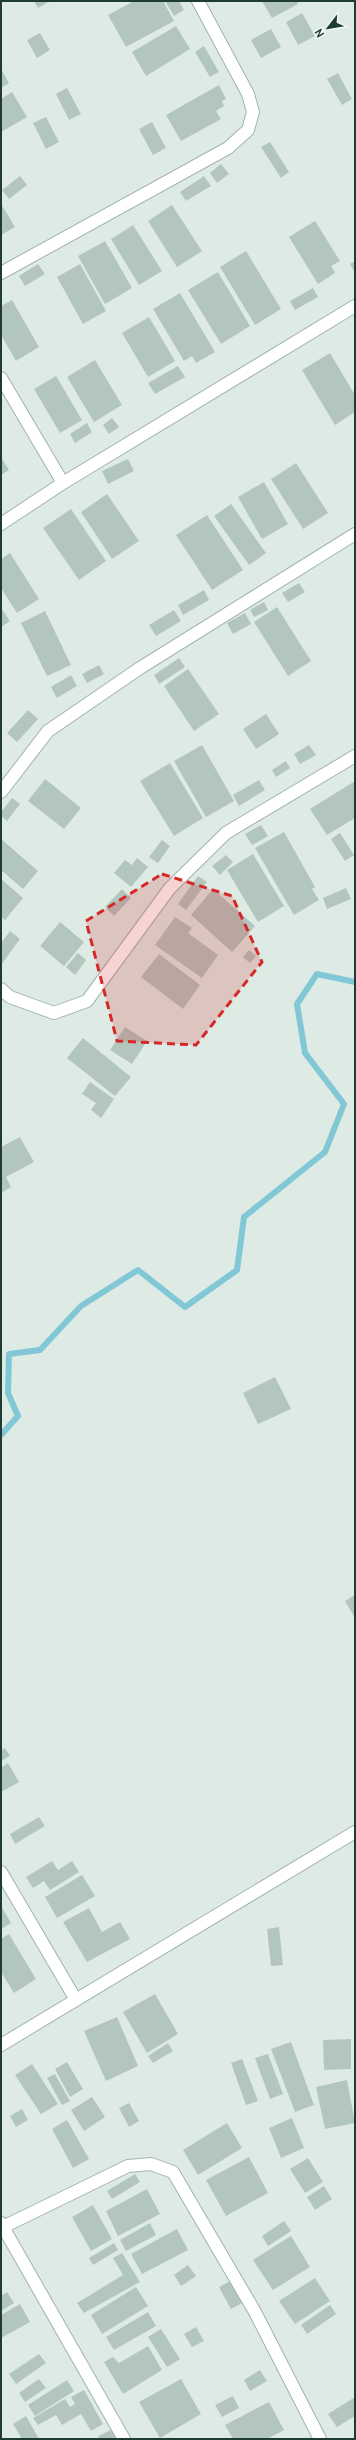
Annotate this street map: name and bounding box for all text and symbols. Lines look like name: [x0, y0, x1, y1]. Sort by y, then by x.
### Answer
north arrow: [308, 8, 348, 48]
text: N: [311, 26, 327, 40]

